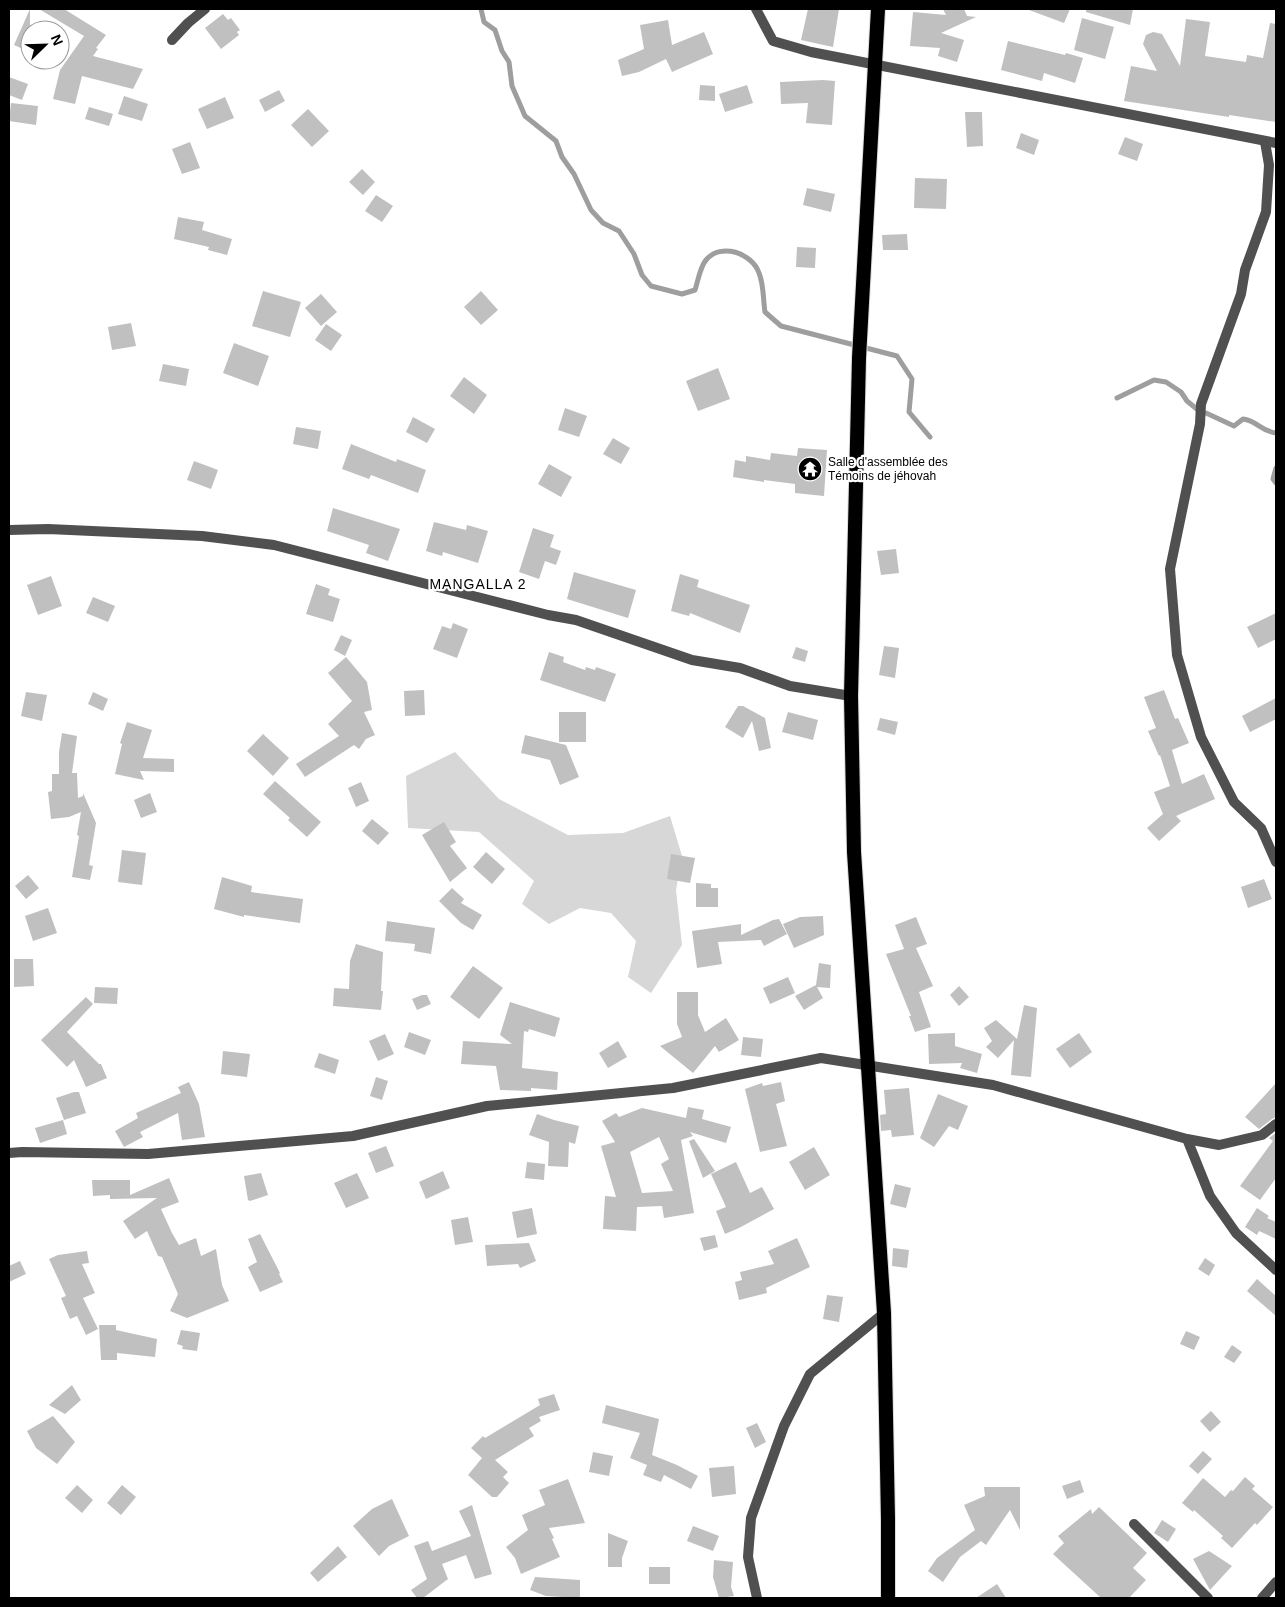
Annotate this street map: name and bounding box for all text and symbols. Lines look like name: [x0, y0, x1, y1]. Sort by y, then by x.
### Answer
north arrow: [20, 20, 70, 70]
text: N: [48, 32, 66, 48]
place label: Salle d'assemblée des Témoins de jéhovah: [828, 455, 948, 483]
temple icon: Salle d'assemblée des Témoins de jéhovah: [797, 456, 823, 482]
district label: MANGALLA 2: [429, 576, 527, 592]

